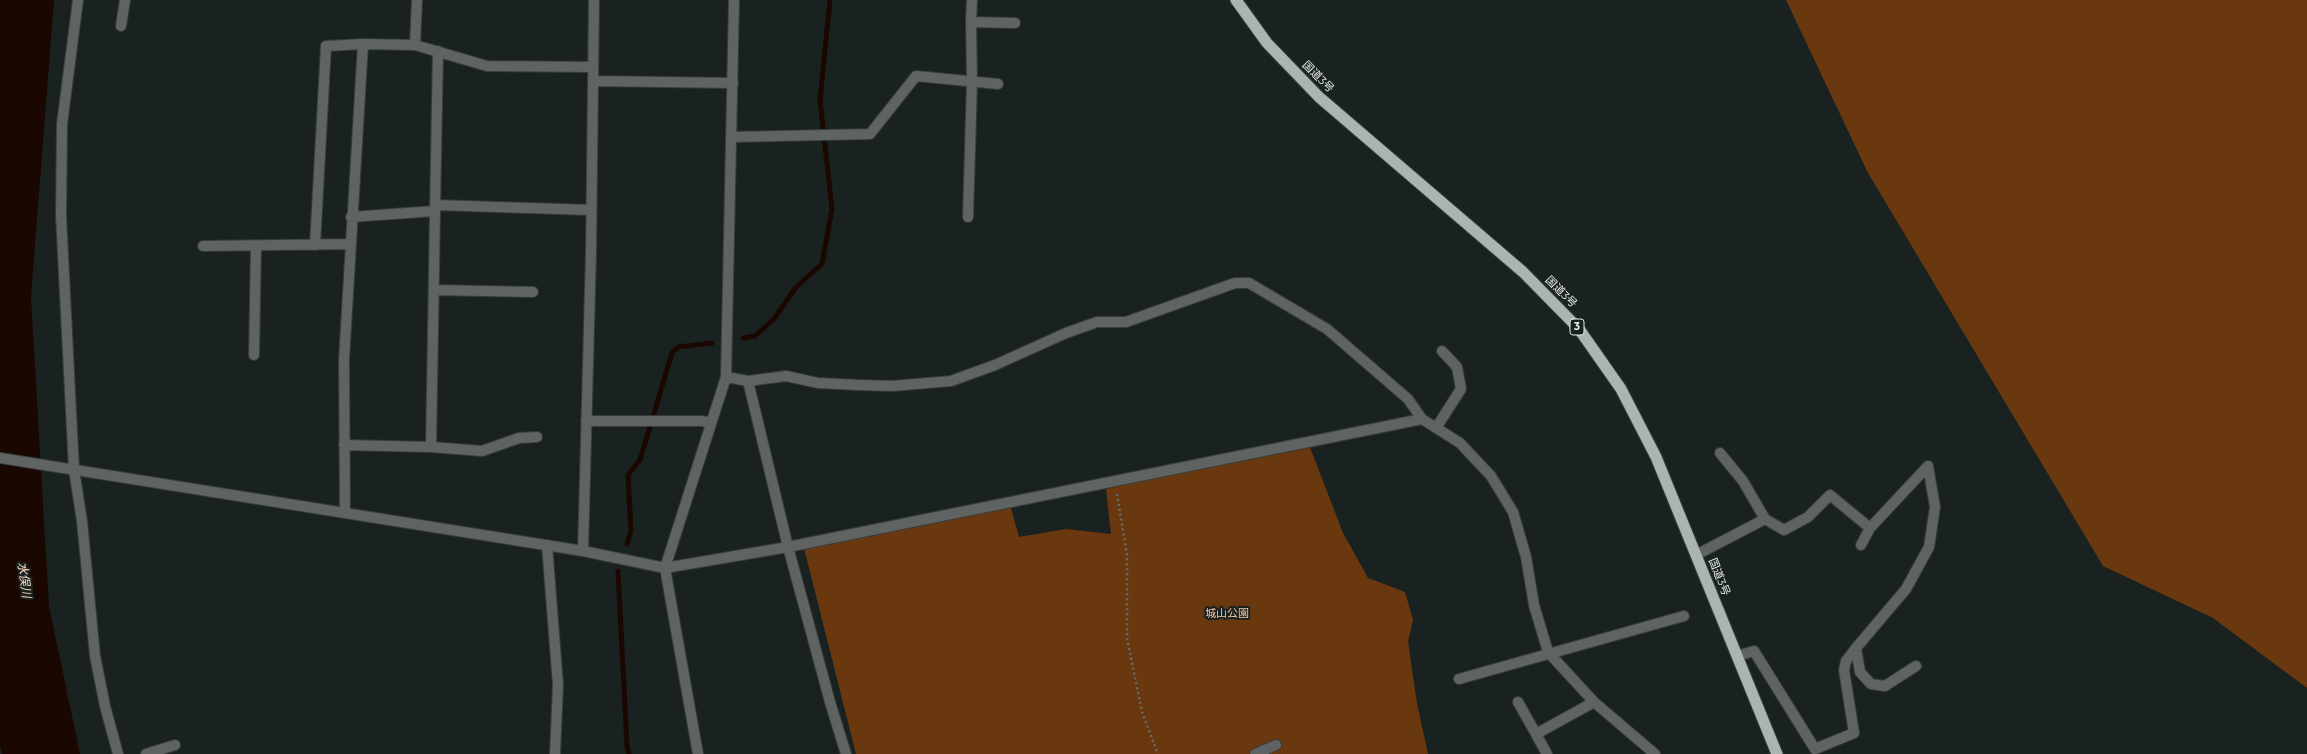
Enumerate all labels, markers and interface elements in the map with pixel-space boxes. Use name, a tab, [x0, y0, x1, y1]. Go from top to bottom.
street label: 国道3号	[1299, 58, 1337, 96]
street label: 国道3号	[1542, 273, 1580, 311]
road number: 3	[1570, 319, 1584, 335]
street label: 国道3号	[1706, 556, 1732, 598]
water label: 水俣川	[14, 561, 34, 599]
park label: 城山公園	[1205, 607, 1249, 621]

